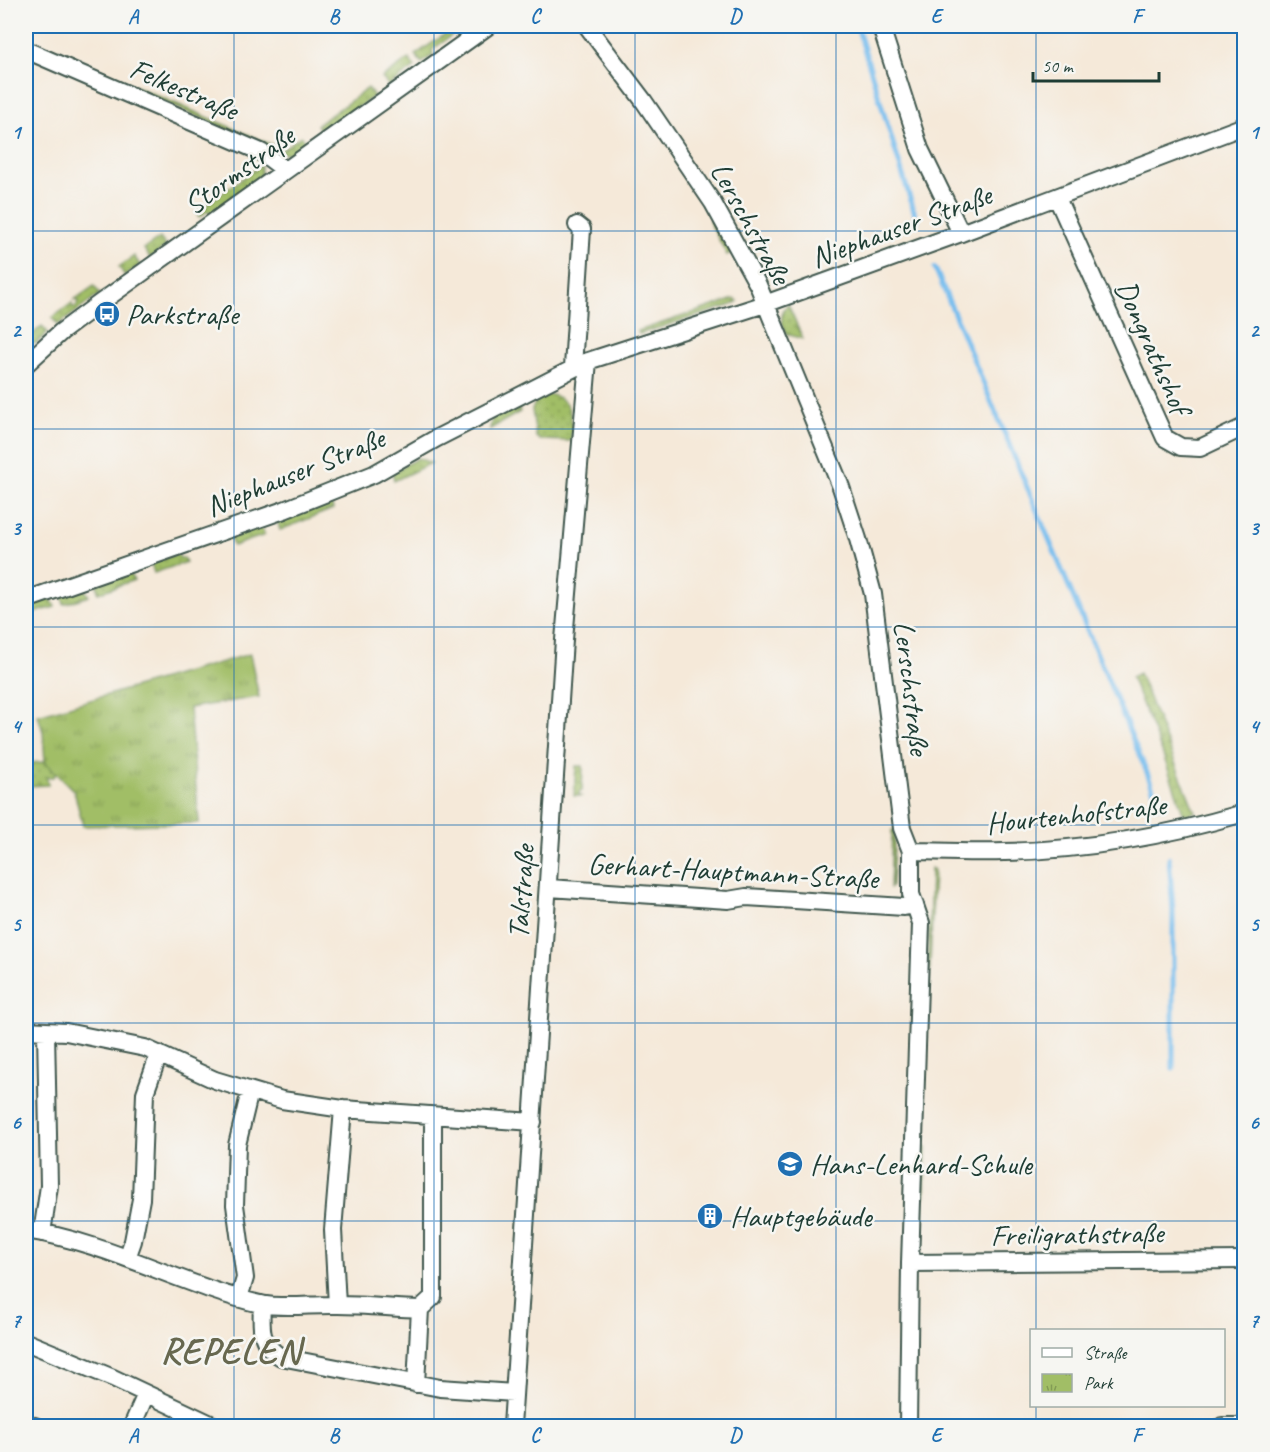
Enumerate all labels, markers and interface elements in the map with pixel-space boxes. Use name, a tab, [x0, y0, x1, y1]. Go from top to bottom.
text: A	[128, 4, 140, 29]
text: B	[329, 4, 341, 29]
text: C	[530, 4, 542, 29]
text: D	[729, 4, 743, 29]
text: E	[931, 4, 945, 29]
text: F	[1132, 4, 1146, 29]
scale bar	[1033, 45, 1159, 83]
street label: Felkestraße	[124, 49, 246, 130]
text: 50 m	[1042, 55, 1075, 77]
street label: Stormstraße	[176, 116, 304, 223]
text: 1	[12, 120, 23, 145]
text: 1	[1250, 120, 1261, 145]
street label: Lerschstraße	[702, 155, 801, 293]
street label: Niephauser Straße	[805, 175, 999, 276]
street label: Dongrathshof	[1107, 274, 1202, 425]
place label: Parkstraße	[126, 295, 241, 333]
bus stop icon: Parkstraße	[92, 299, 122, 329]
text: 2	[12, 318, 23, 343]
text: 2	[1250, 318, 1261, 343]
street label: Niephauser Straße	[200, 418, 392, 525]
text: 3	[12, 516, 23, 541]
text: 3	[1250, 516, 1261, 541]
street label: Lerschstraße	[885, 619, 939, 759]
text: 4	[12, 714, 24, 739]
text: 4	[1250, 714, 1262, 739]
street label: Hourtenhofstraße	[984, 785, 1170, 842]
street label: Talstraße	[499, 842, 543, 940]
street label: Gerhart-Hauptmann-Straße	[587, 844, 881, 898]
text: 5	[12, 912, 23, 937]
text: 5	[1250, 912, 1261, 937]
text: 6	[11, 1110, 22, 1135]
text: 6	[1249, 1110, 1260, 1135]
place label: Hans-Lenhard-Schule	[810, 1145, 1034, 1183]
school or university icon: Hans-Lenhard-Schule	[775, 1149, 805, 1179]
place label: Hauptgebäude	[730, 1197, 874, 1235]
building icon: Hauptgebäude	[695, 1201, 725, 1231]
street label: Freiligrathstraße	[990, 1213, 1166, 1255]
text: 7	[12, 1308, 23, 1333]
text: 7	[1250, 1308, 1261, 1333]
district label: REPELEN	[161, 1328, 306, 1374]
legend	[1030, 1329, 1225, 1407]
text: Straße	[1084, 1342, 1128, 1364]
text: Park	[1084, 1372, 1114, 1394]
text: A	[128, 1423, 140, 1448]
text: B	[329, 1423, 341, 1448]
text: C	[530, 1423, 542, 1448]
text: D	[729, 1423, 743, 1448]
text: E	[931, 1423, 945, 1448]
text: F	[1132, 1423, 1146, 1448]

